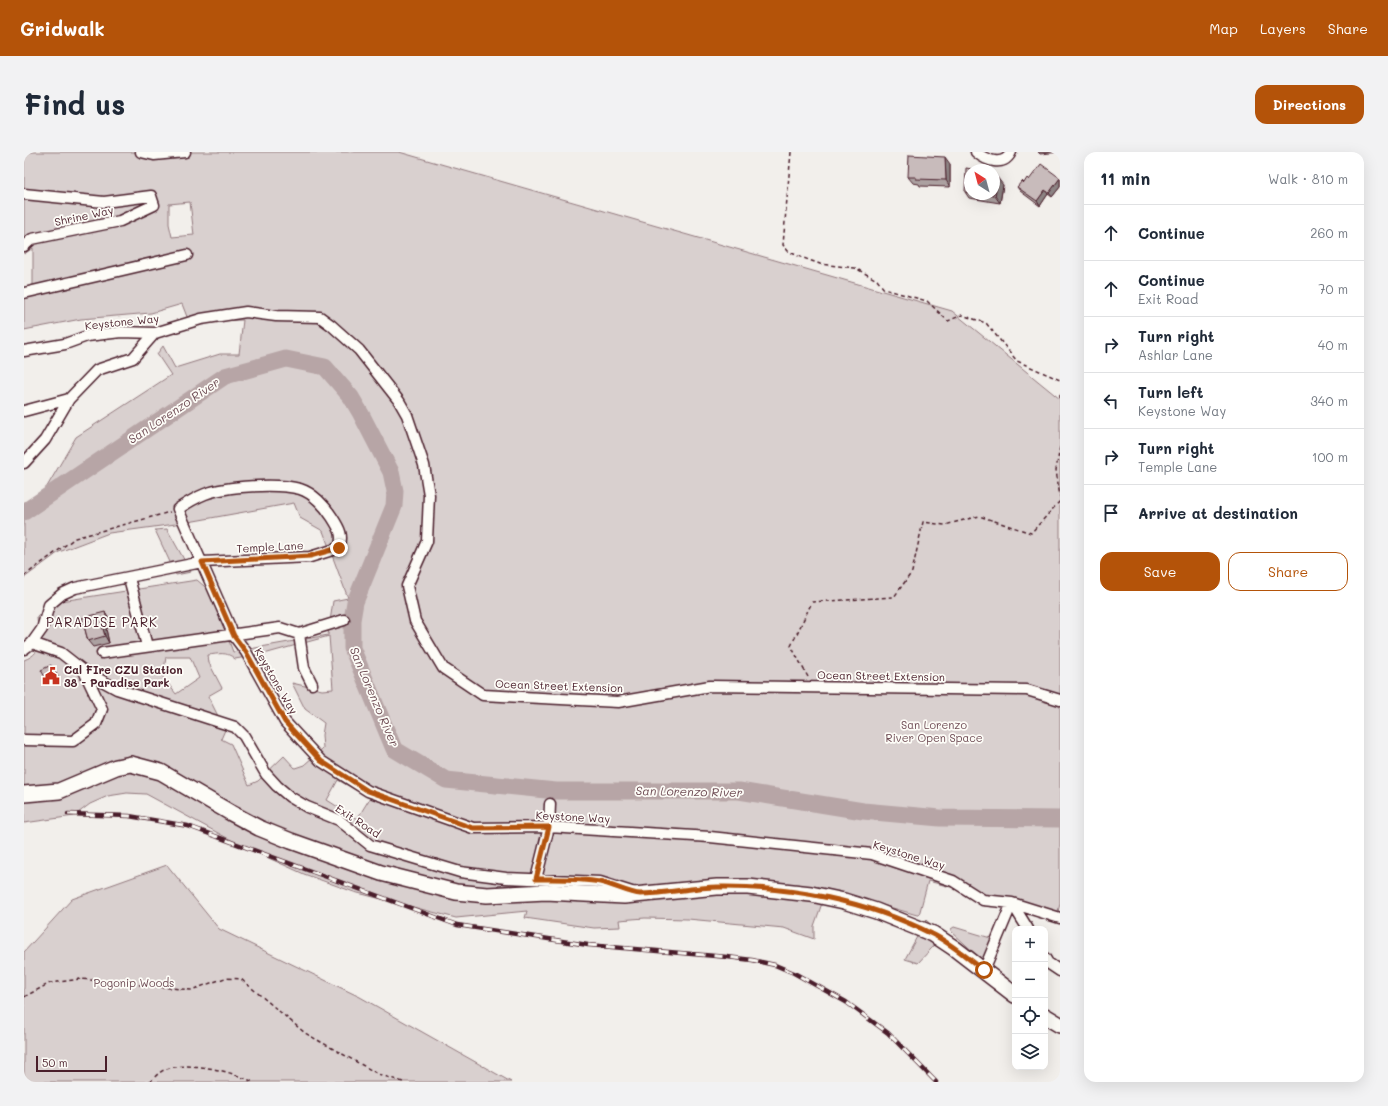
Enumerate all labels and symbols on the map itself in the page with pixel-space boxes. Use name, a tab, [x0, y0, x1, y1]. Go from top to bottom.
north arrow	[964, 164, 1000, 200]
street label: Shrine Way	[53, 202, 115, 229]
street label: Keystone Way	[84, 310, 160, 333]
water label: San Lorenzo River	[125, 374, 222, 447]
street label: Temple Lane	[236, 537, 304, 556]
route end	[330, 539, 348, 557]
district label: PARADISE PARK	[46, 613, 158, 630]
water label: San Lorenzo River	[347, 644, 403, 749]
street label: Keystone Way	[251, 645, 302, 717]
place label: Cal FIre CZU Station 38 - Paradise Park	[64, 662, 183, 690]
public building icon: Cal FIre CZU Station 38 - Paradise Park	[41, 666, 61, 686]
street label: Ocean Street Extension	[817, 667, 945, 684]
street label: Ocean Street Extension	[495, 676, 623, 695]
park label: San Lorenzo River Open Space	[885, 717, 983, 745]
water label: San Lorenzo River	[635, 782, 743, 800]
street label: Exit Road	[333, 800, 384, 841]
street label: Keystone Way	[535, 807, 611, 826]
street label: Keystone Way	[871, 836, 947, 873]
route start	[975, 961, 993, 979]
park label: Pogonip Woods	[94, 975, 174, 990]
scale bar	[36, 1054, 107, 1073]

